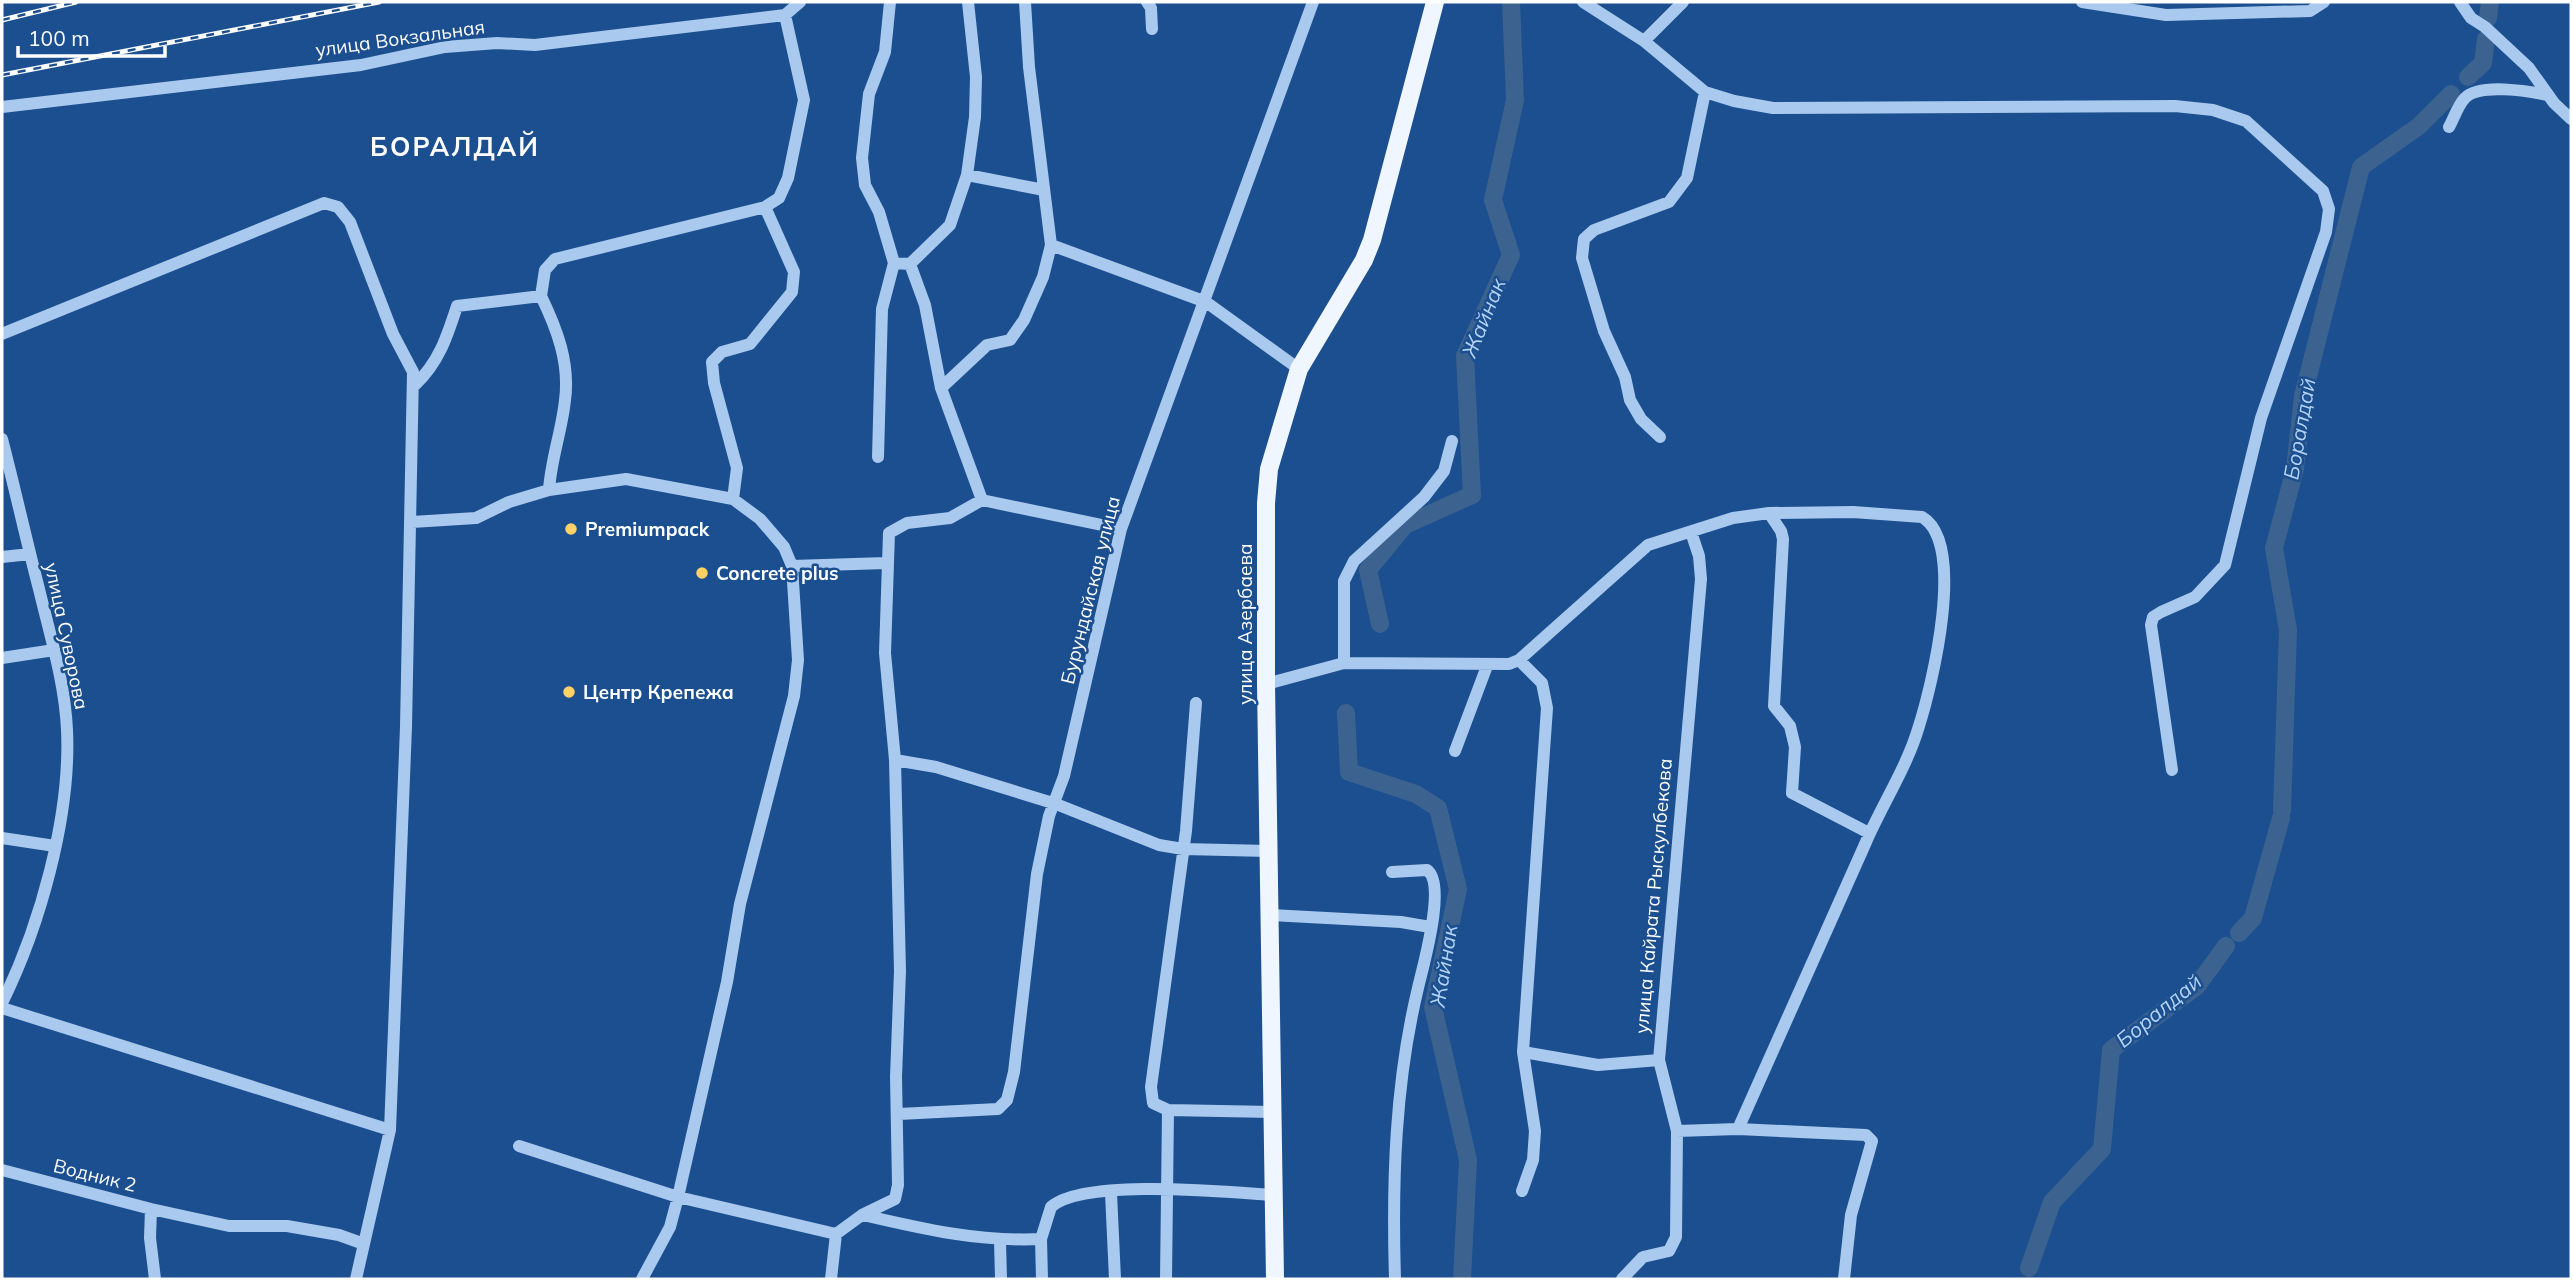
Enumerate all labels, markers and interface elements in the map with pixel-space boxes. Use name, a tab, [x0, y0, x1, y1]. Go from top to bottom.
scale bar	[18, 14, 164, 58]
street label: улица Вокзальная	[314, 14, 486, 62]
text: 100 m	[28, 25, 90, 51]
district label: БОРАЛДАЙ	[370, 130, 540, 163]
water label: Жайнак	[1455, 274, 1511, 362]
water label: Боралдай	[2277, 376, 2321, 482]
street label: Бурундайская улица	[1055, 494, 1125, 686]
place label: Premiumpack	[585, 517, 710, 541]
marker: Premiumpack	[563, 521, 579, 537]
street label: улица Азербаева	[1233, 543, 1257, 705]
street label: улица Суворова	[40, 560, 94, 712]
place label: Concrete plus	[716, 561, 839, 585]
marker: Concrete plus	[694, 565, 710, 581]
place label: Центр Крепежа	[583, 680, 734, 704]
marker: Центр Крепежа	[561, 684, 577, 700]
street label: улица Кайрата Рыскулбекова	[1629, 757, 1677, 1035]
water label: Жайнак	[1424, 922, 1462, 1010]
water label: Боралдай	[2110, 968, 2206, 1053]
street label: Водник 2	[51, 1153, 139, 1197]

